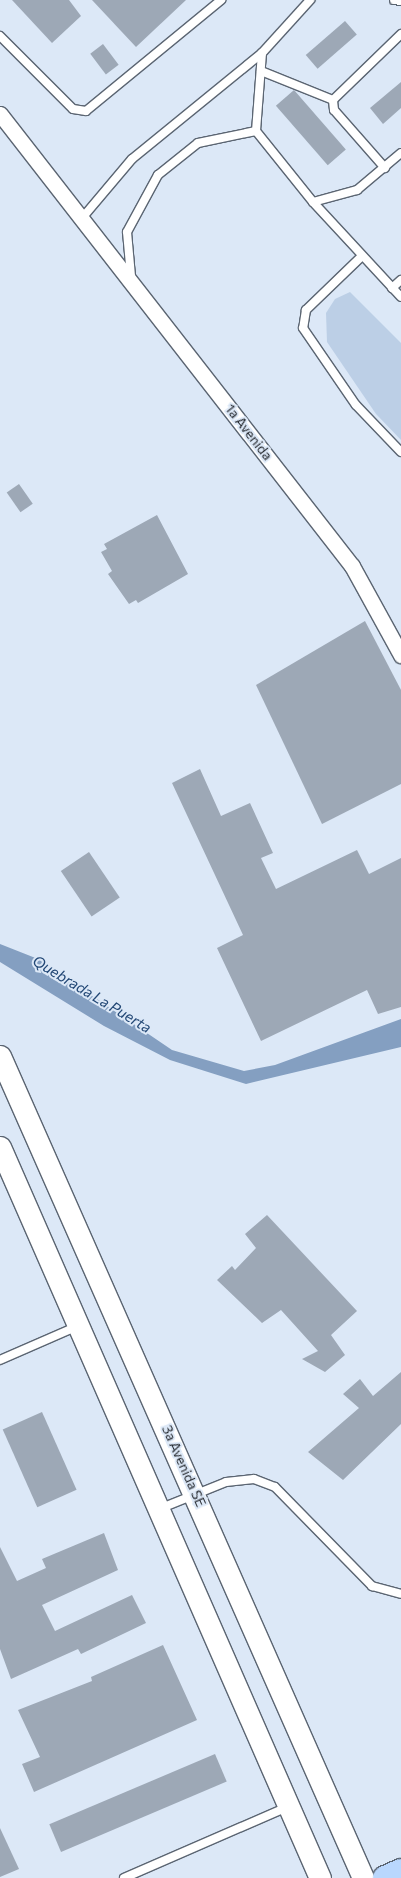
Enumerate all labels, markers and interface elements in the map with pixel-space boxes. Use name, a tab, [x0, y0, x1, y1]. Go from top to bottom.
street label: 1a Avenida	[222, 401, 276, 463]
water label: Quebrada La Puerta	[29, 951, 155, 1037]
street label: 3a Avenida SE	[158, 1423, 210, 1509]

